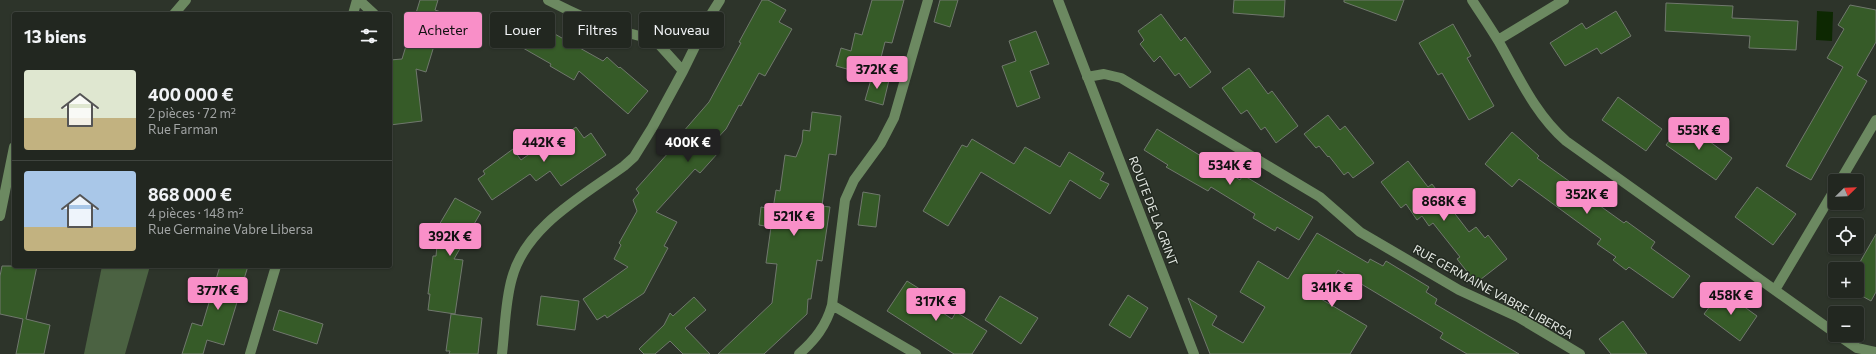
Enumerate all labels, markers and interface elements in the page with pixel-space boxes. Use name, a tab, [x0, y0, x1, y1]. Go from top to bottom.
chip: Acheter	[404, 12, 482, 48]
chip: Louer	[490, 12, 555, 48]
chip: Filtres	[563, 12, 631, 48]
chip: Nouveau	[639, 12, 724, 48]
icon: filters	[358, 25, 380, 47]
text: 13 biens	[24, 26, 86, 47]
pin: 372K €	[844, 56, 910, 90]
text: 372K €	[856, 61, 898, 77]
text: 400 000 €	[148, 84, 233, 105]
icon: home	[56, 86, 104, 134]
text: 2 pièces · 72 m²	[148, 105, 236, 121]
pin: 553K €	[1666, 117, 1732, 151]
text: Rue Farman	[148, 121, 218, 137]
text: 553K €	[1677, 122, 1721, 138]
pin: 442K €	[511, 129, 577, 163]
pin: 400K €	[655, 129, 721, 163]
text: 442K €	[522, 134, 566, 150]
text: 400K €	[665, 134, 711, 150]
pin: 534K €	[1197, 152, 1263, 186]
street label: ROUTE DE LA GRINT	[1127, 154, 1181, 268]
text: 534K €	[1208, 157, 1252, 173]
north arrow	[1828, 174, 1864, 210]
map controls	[1828, 174, 1864, 342]
pin: 352K €	[1554, 181, 1620, 215]
text: 868 000 €	[148, 184, 232, 205]
text: 352K €	[1565, 186, 1609, 202]
icon: home	[56, 187, 104, 235]
pin: 868K €	[1411, 188, 1477, 222]
text: 868K €	[1422, 193, 1466, 209]
pin: 521K €	[761, 203, 827, 237]
text: 4 pièces · 148 m²	[148, 205, 244, 221]
text: 521K €	[773, 208, 815, 224]
button: locate	[1828, 218, 1864, 254]
text: Rue Germaine Vabre Libersa	[148, 221, 313, 237]
pin: 392K €	[417, 223, 483, 257]
text: 392K €	[428, 228, 472, 244]
street label: RUE GERMAINE VABRE LIBERSA	[1411, 241, 1576, 341]
button: +	[1828, 262, 1864, 298]
pin: 341K €	[1299, 274, 1365, 308]
pin: 377K €	[185, 277, 251, 311]
text: 341K €	[1311, 279, 1353, 295]
text: 377K €	[197, 282, 239, 298]
pin: 458K €	[1698, 282, 1764, 316]
text: 458K €	[1709, 287, 1753, 303]
pin: 317K €	[903, 288, 969, 322]
text: 317K €	[915, 293, 957, 309]
button: −	[1828, 306, 1864, 342]

